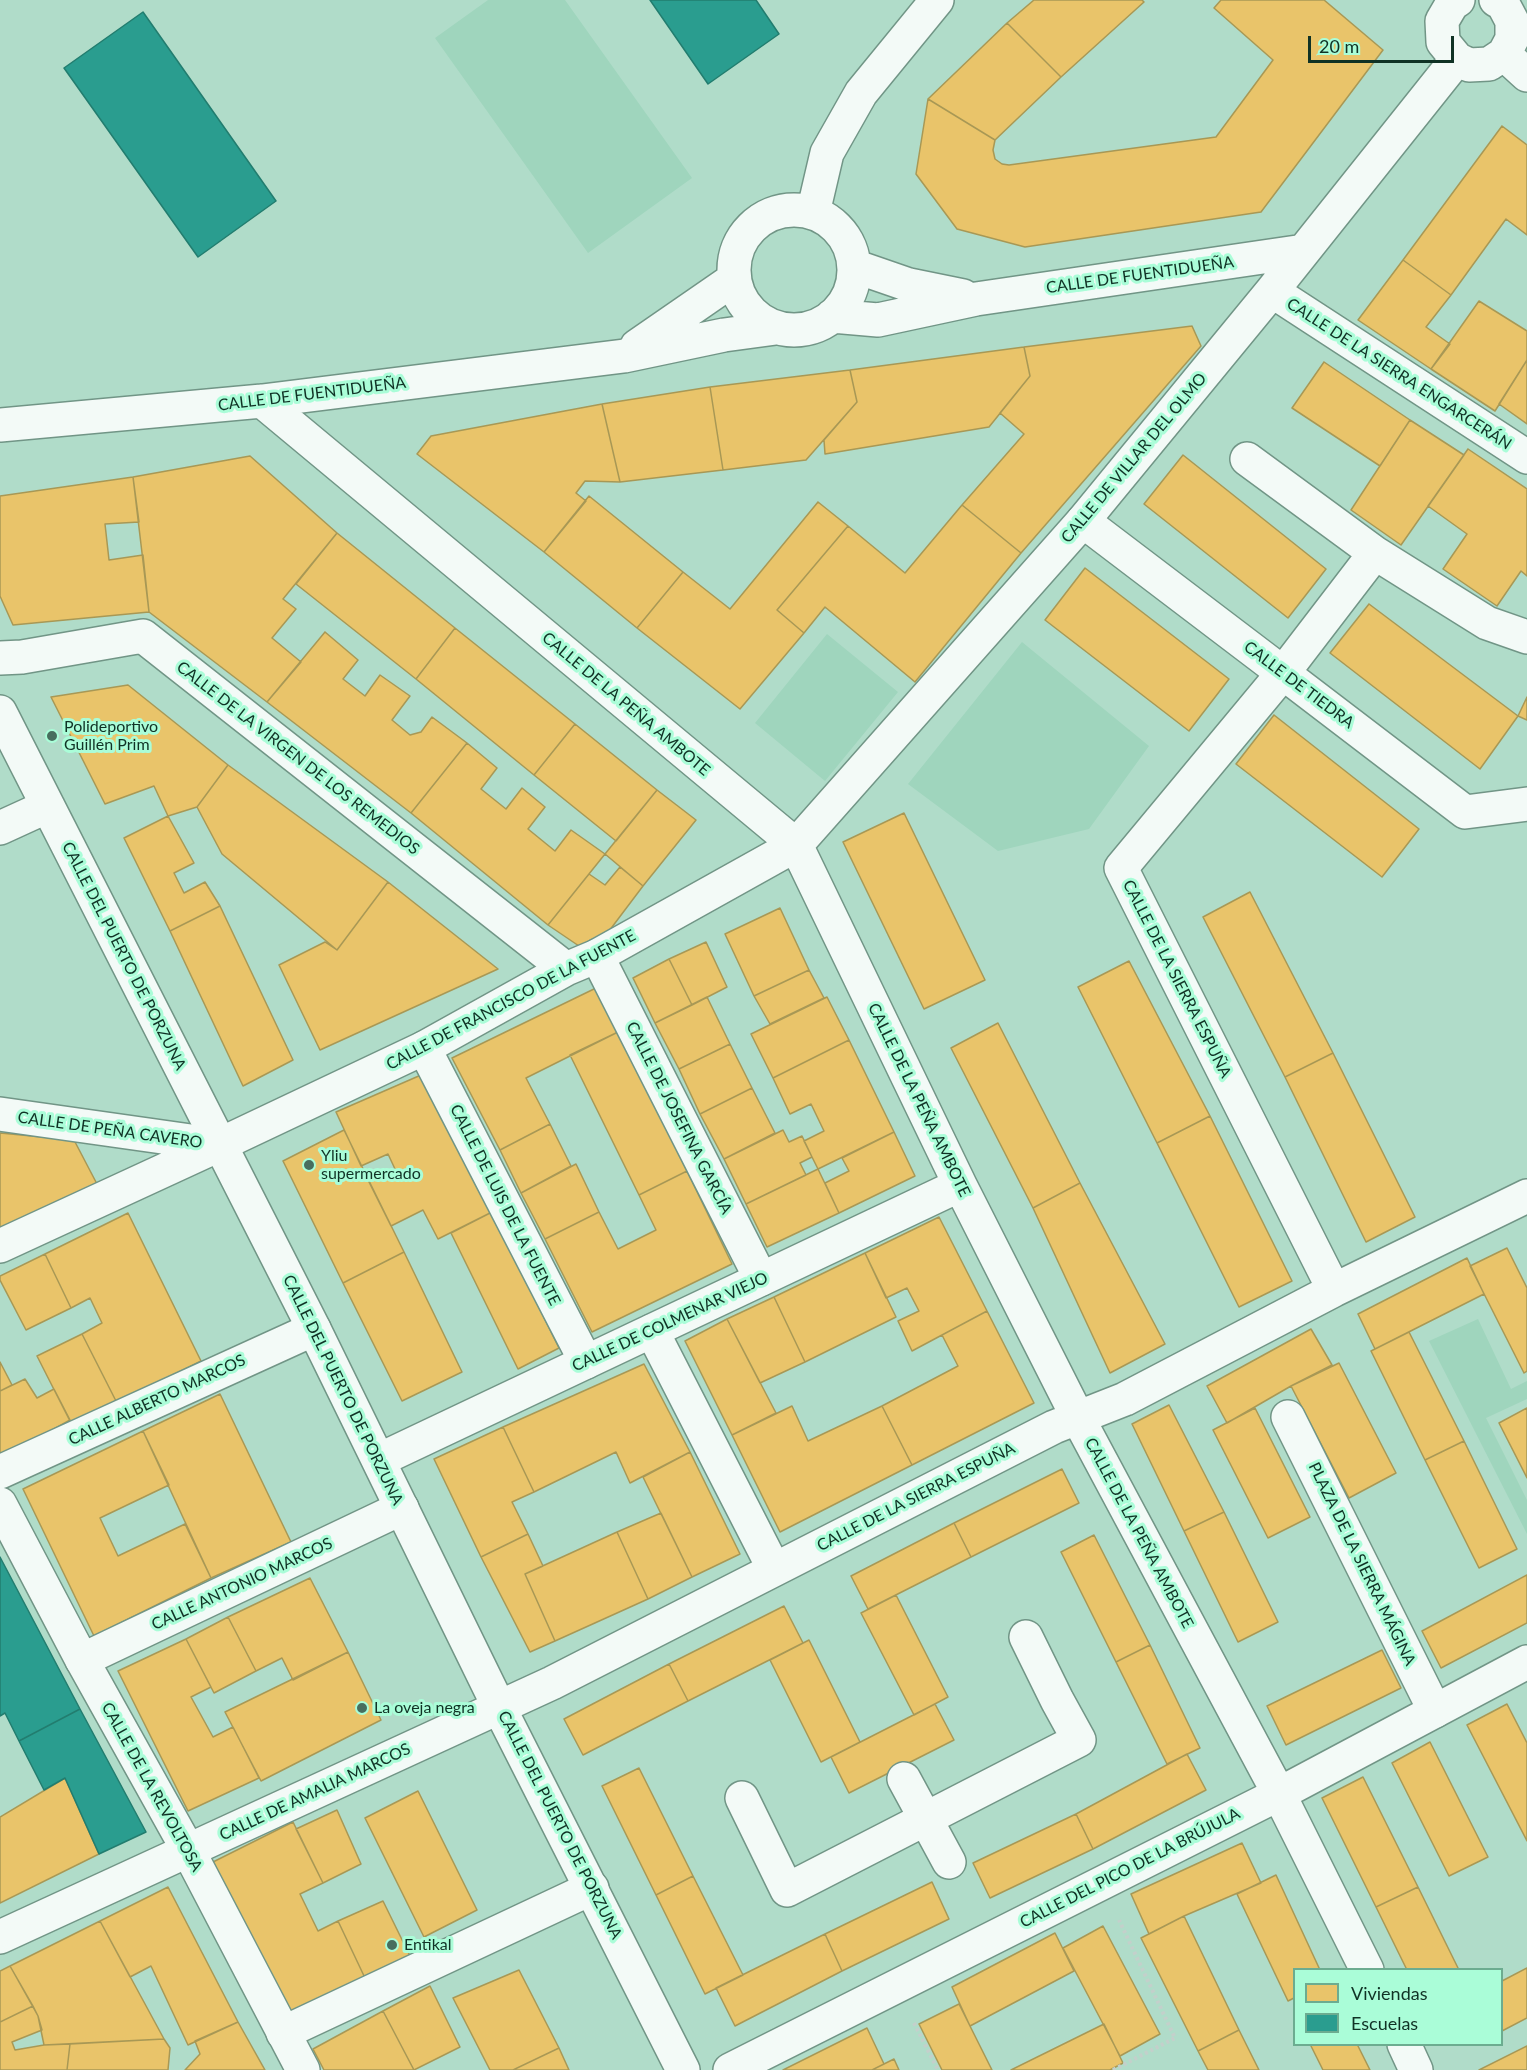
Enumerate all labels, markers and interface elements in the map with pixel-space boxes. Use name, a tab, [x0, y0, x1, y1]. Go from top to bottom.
scale bar	[1311, 24, 1456, 62]
text: 20 m	[1319, 35, 1359, 57]
street label: CALLE DE FUENTIDUEÑA	[1045, 252, 1235, 298]
street label: CALLE DE LA SIERRA ENGARCERÁN	[1283, 294, 1515, 454]
street label: CALLE DE VILLAR DEL OLMO	[1057, 369, 1211, 547]
street label: CALLE DE FUENTIDUEÑA	[217, 373, 407, 415]
street label: CALLE DE LA PEÑA AMBOTE	[538, 628, 714, 780]
street label: CALLE DE TIEDRA	[1240, 637, 1358, 733]
street label: CALLE DE LA VIRGEN DE LOS REMEDIOS	[173, 657, 423, 859]
place label: Polideportivo Guillén Prim	[64, 717, 158, 755]
marker: Polideportivo Guillén Prim	[45, 729, 59, 743]
street label: CALLE DEL PUERTO DE PORZUNA	[58, 839, 190, 1073]
street label: CALLE DE LA SIERRA ESPUÑA	[1119, 877, 1235, 1081]
street label: CALLE DE FRANCISCO DE LA FUENTE	[383, 926, 639, 1074]
street label: CALLE DE LA PEÑA AMBOTE	[864, 1000, 974, 1200]
street label: CALLE DE JOSEFINA GARCÍA	[622, 1019, 736, 1217]
street label: CALLE DE LUIS DE LA FUENTE	[446, 1101, 564, 1309]
street label: CALLE DE PEÑA CAVERO	[16, 1108, 204, 1152]
place label: Yliu supermercado	[321, 1146, 421, 1184]
marker: Yliu supermercado	[302, 1158, 316, 1172]
street label: CALLE DE COLMENAR VIEJO	[569, 1268, 771, 1376]
street label: CALLE DEL PUERTO DE PORZUNA	[279, 1272, 407, 1508]
street label: CALLE ALBERTO MARCOS	[66, 1351, 248, 1449]
street label: CALLE DE LA PEÑA AMBOTE	[1081, 1434, 1197, 1632]
street label: CALLE DE LA SIERRA ESPUÑA	[814, 1439, 1018, 1555]
street label: PLAZA DE LA SIERRA MÁGINA	[1304, 1459, 1420, 1669]
street label: CALLE ANTONIO MARCOS	[149, 1534, 335, 1634]
place label: La oveja negra	[374, 1698, 475, 1718]
street label: CALLE DE LA REVOLTOSA	[97, 1699, 207, 1875]
marker: La oveja negra	[355, 1701, 369, 1715]
street label: CALLE DEL PUERTO DE PORZUNA	[494, 1708, 626, 1942]
street label: CALLE DE AMALIA MARCOS	[216, 1739, 414, 1845]
street label: CALLE DEL PICO DE LA BRÚJULA	[1017, 1804, 1243, 1932]
place label: Entikal	[404, 1935, 452, 1955]
marker: Entikal	[385, 1938, 399, 1952]
legend	[1293, 1968, 1503, 2046]
text: Viviendas	[1351, 1982, 1427, 2004]
text: Escuelas	[1351, 2012, 1418, 2034]

